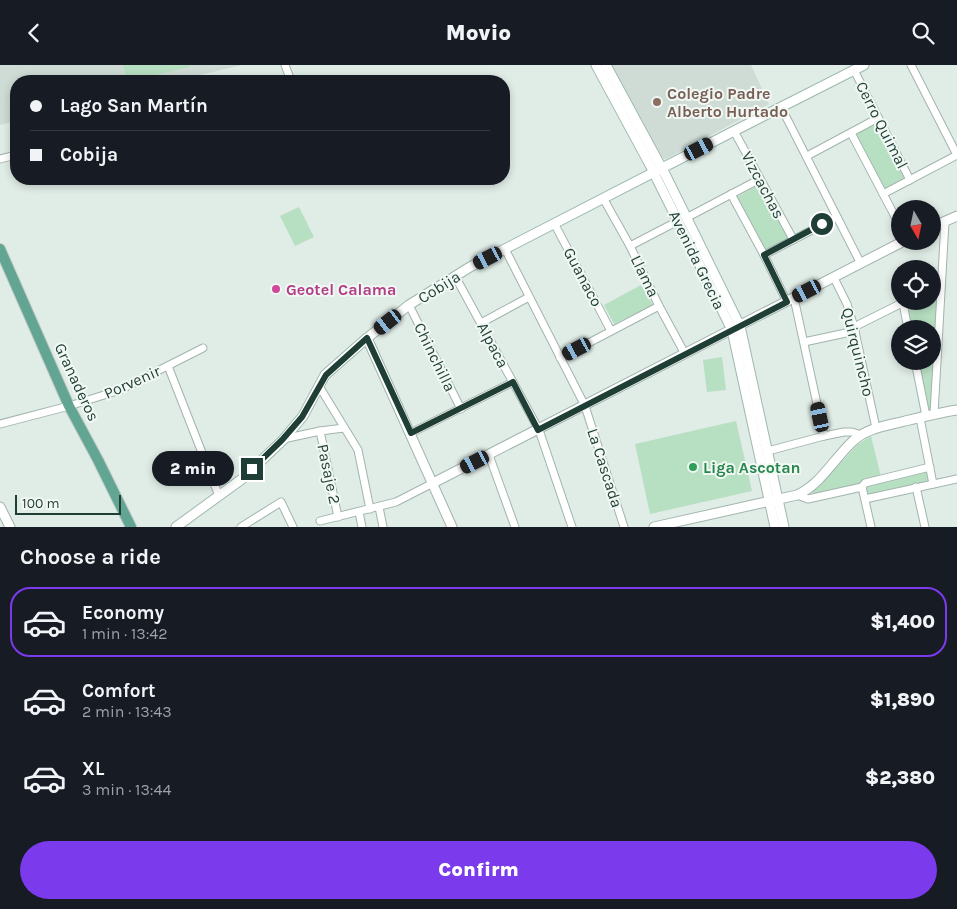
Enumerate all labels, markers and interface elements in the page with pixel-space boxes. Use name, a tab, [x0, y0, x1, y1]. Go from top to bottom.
icon: back	[20, 19, 48, 47]
icon: search	[909, 19, 937, 47]
text: Movio	[446, 20, 511, 46]
street label: Cerro Quimal	[852, 78, 912, 172]
place label: Colegio Padre Alberto Hurtado	[667, 84, 788, 121]
text: Lago San Martín	[60, 95, 208, 117]
marker: Colegio Padre Alberto Hurtado	[651, 96, 663, 108]
car	[682, 136, 715, 162]
text: Cobija	[60, 144, 118, 166]
street label: Vizcachas	[737, 148, 789, 222]
north arrow	[891, 200, 941, 250]
map controls	[891, 200, 941, 370]
street label: Avenida Grecia	[665, 207, 729, 313]
route start	[811, 213, 833, 235]
street label: Guanaco	[560, 244, 606, 310]
car	[471, 245, 504, 271]
street label: Llama	[627, 252, 663, 300]
button: locate	[891, 260, 941, 310]
street label: Cobija	[414, 267, 464, 307]
car	[790, 278, 823, 304]
place label: Geotel Calama	[286, 280, 396, 299]
marker: Geotel Calama	[270, 283, 282, 295]
street label: Quirquincho	[838, 306, 878, 398]
car	[371, 307, 404, 337]
street label: Chinchilla	[410, 319, 460, 395]
street label: Alpaca	[473, 319, 513, 371]
button: layers	[891, 320, 941, 370]
car	[560, 335, 593, 363]
street label: Granaderos	[51, 340, 103, 424]
street label: Porvenir	[101, 361, 163, 403]
car	[809, 401, 830, 433]
street label: La Cascada	[583, 426, 627, 510]
street label: Pasaje 2	[313, 442, 345, 506]
car	[458, 449, 491, 475]
callout: 2 min	[152, 451, 234, 487]
route end	[241, 458, 263, 480]
place label: Liga Ascotan	[703, 458, 801, 477]
text: 2 min	[170, 459, 216, 478]
marker: Liga Ascotan	[687, 461, 699, 473]
scale bar	[15, 492, 121, 515]
text: 100 m	[22, 495, 60, 512]
text: Choose a ride	[20, 544, 161, 570]
icon: car	[22, 600, 67, 645]
text: Economy	[82, 602, 164, 624]
text: $1,400	[870, 611, 935, 633]
text: 1 min · 13:42	[82, 624, 168, 643]
icon: car	[22, 678, 67, 723]
text: Comfort	[82, 680, 156, 702]
text: $1,890	[870, 689, 935, 711]
text: 2 min · 13:43	[82, 702, 172, 721]
icon: car	[22, 756, 67, 801]
text: XL	[82, 758, 104, 780]
text: $2,380	[865, 767, 935, 789]
text: 3 min · 13:44	[82, 780, 171, 799]
button: Confirm	[20, 841, 937, 899]

